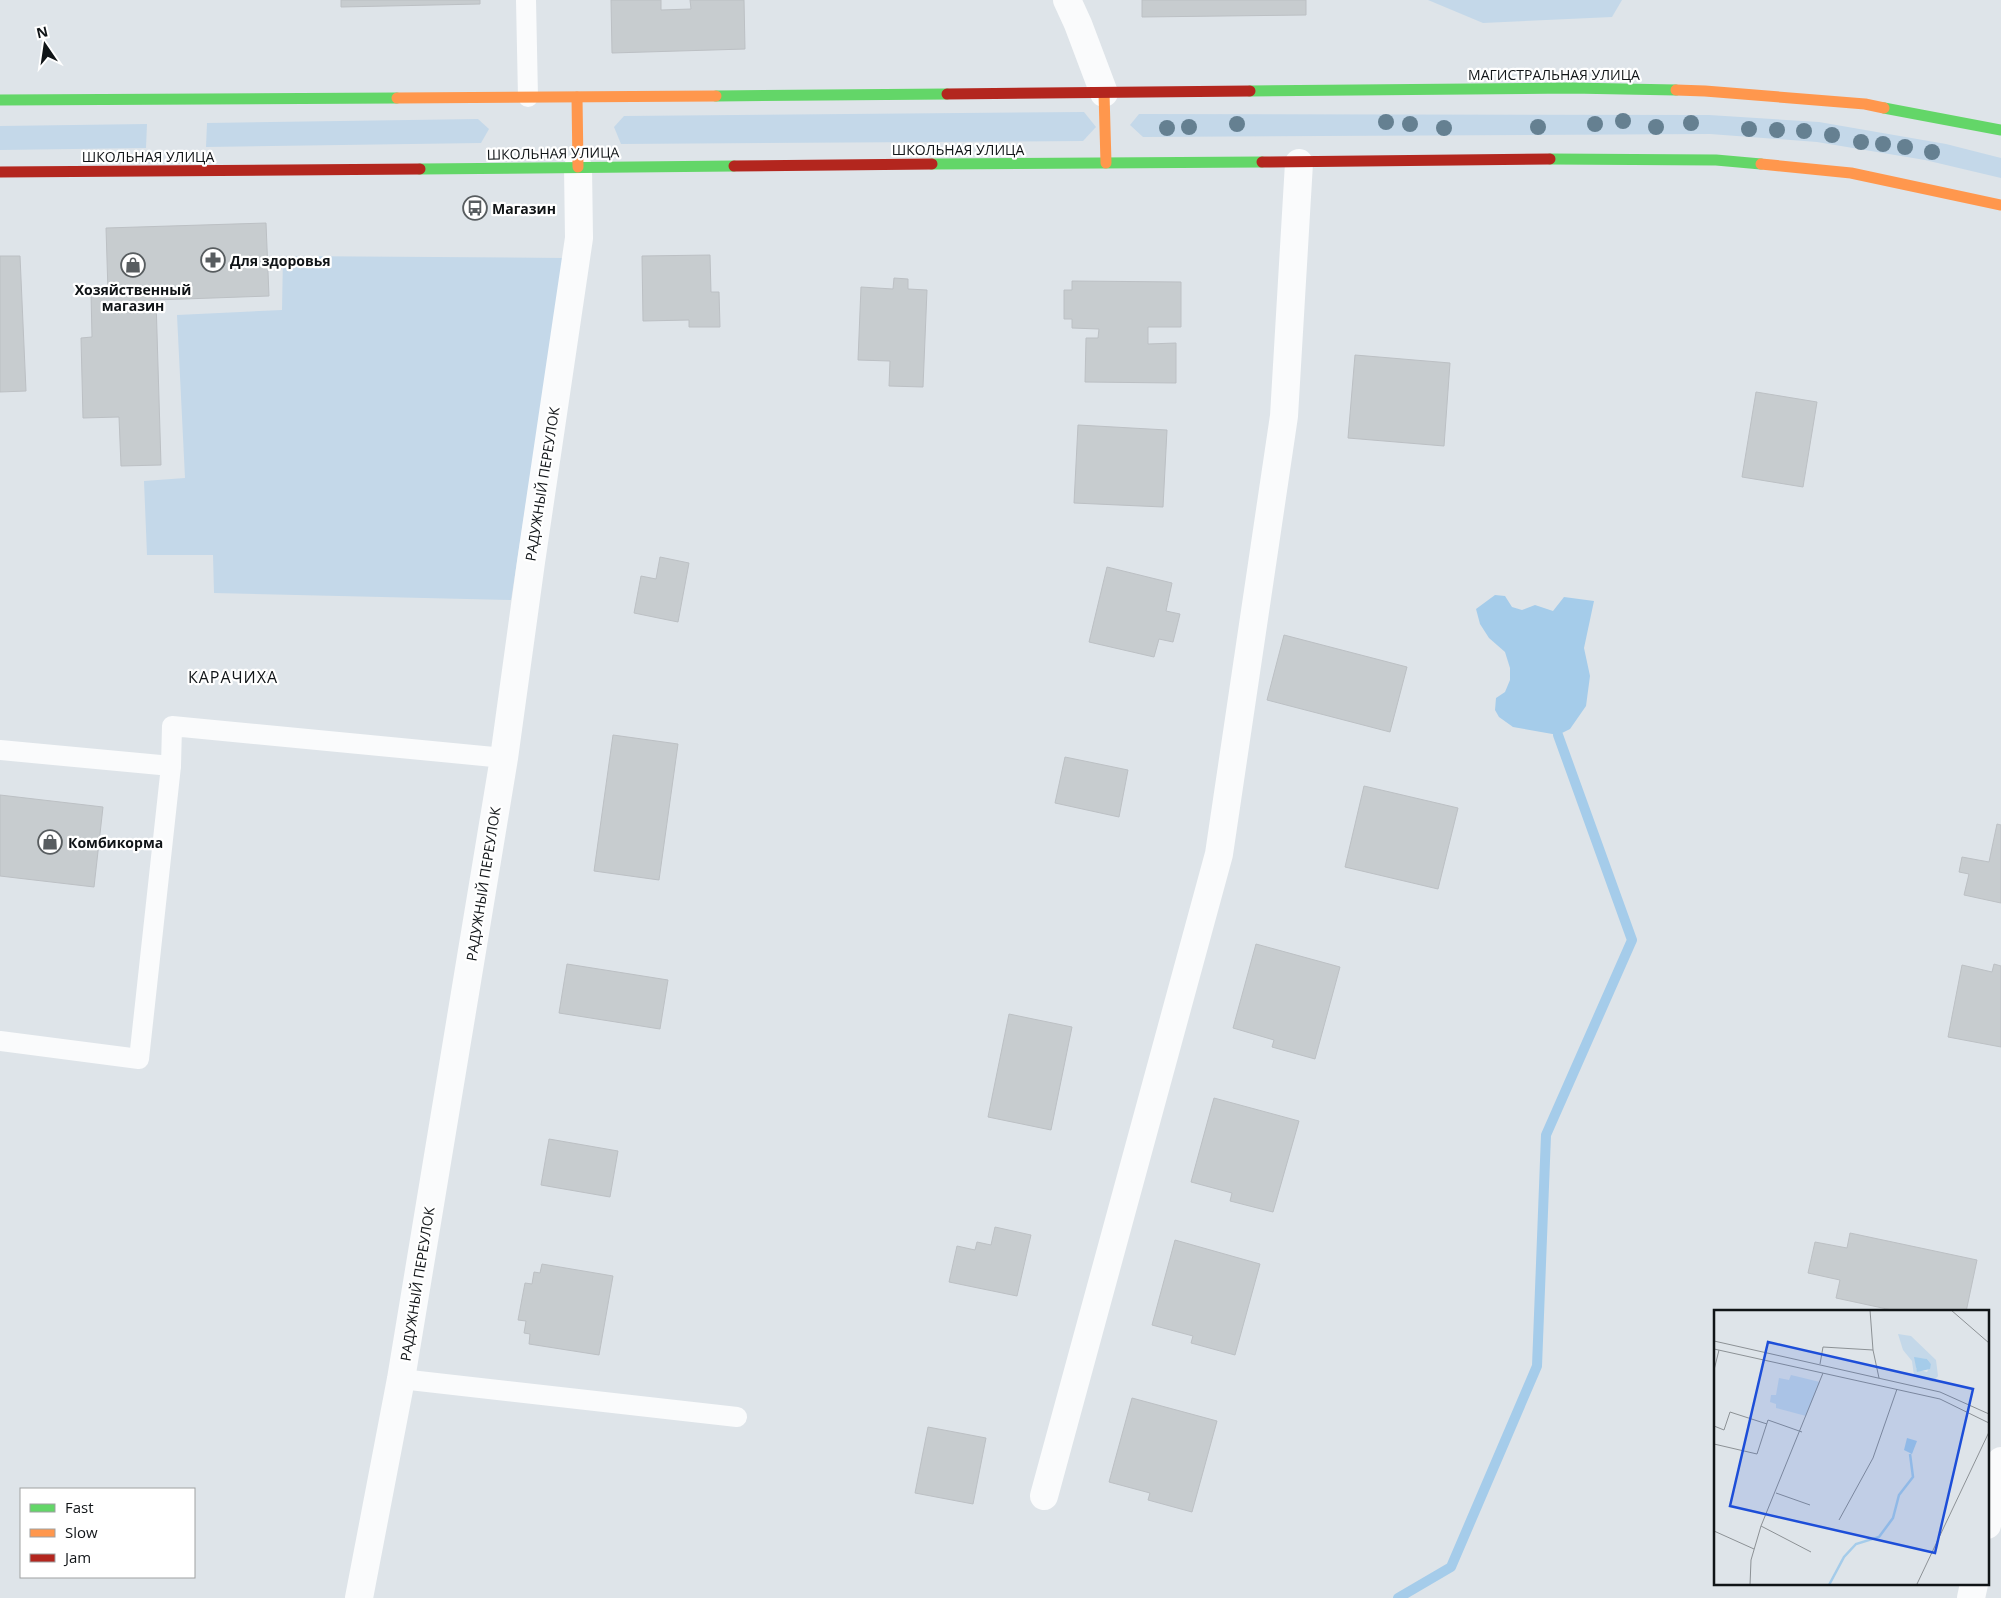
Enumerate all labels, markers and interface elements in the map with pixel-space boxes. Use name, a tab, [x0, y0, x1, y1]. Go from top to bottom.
north arrow	[20, 20, 70, 70]
text: N	[34, 21, 50, 42]
street label: МАГИСТРАЛЬНАЯ УЛИЦА	[1468, 65, 1640, 84]
street label: ШКОЛЬНАЯ УЛИЦА	[892, 140, 1024, 159]
street label: ШКОЛЬНАЯ УЛИЦА	[487, 142, 620, 164]
street label: ШКОЛЬНАЯ УЛИЦА	[82, 147, 214, 166]
bus stop icon: Магазин	[462, 195, 488, 221]
place label: Магазин	[492, 199, 556, 218]
pharmacy icon: Для здоровья	[200, 247, 226, 273]
place label: Для здоровья	[230, 251, 331, 270]
shop icon: Хозяйственный магазин	[120, 252, 146, 278]
place label: Хозяйственный магазин	[75, 280, 191, 315]
street label: РАДУЖНЫЙ ПЕРЕУЛОК	[520, 405, 564, 562]
district label: КАРАЧИХА	[188, 666, 278, 688]
street label: РАДУЖНЫЙ ПЕРЕУЛОК	[461, 805, 505, 962]
shop icon: Комбикорма	[37, 829, 63, 855]
place label: Комбикорма	[68, 833, 163, 852]
street label: РАДУЖНЫЙ ПЕРЕУЛОК	[395, 1205, 439, 1362]
inset map	[1714, 1310, 1988, 1586]
legend	[20, 1488, 195, 1578]
text: Fast	[65, 1497, 94, 1517]
text: Slow	[65, 1522, 98, 1542]
text: Jam	[63, 1547, 91, 1567]

